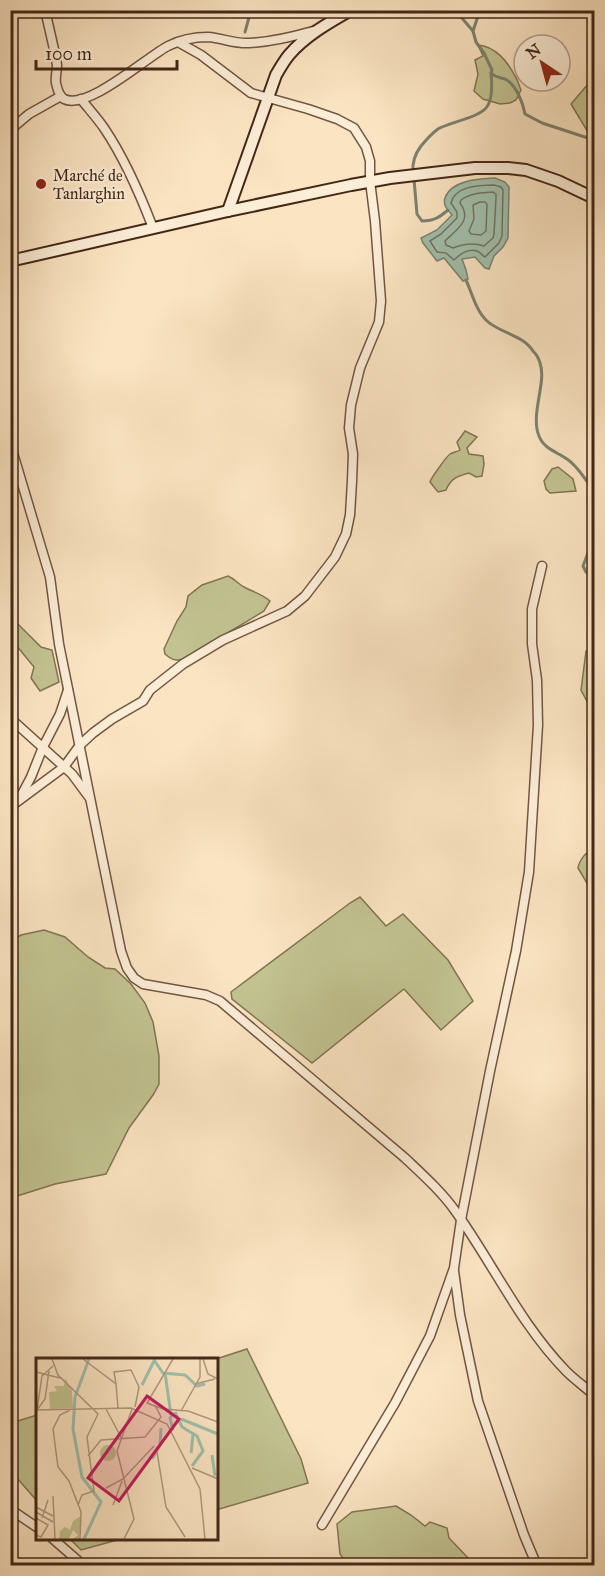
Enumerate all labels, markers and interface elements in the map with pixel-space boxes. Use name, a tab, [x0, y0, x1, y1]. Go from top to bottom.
scale bar	[36, 33, 177, 71]
north arrow	[512, 33, 572, 93]
text: N	[522, 39, 545, 63]
text: 100 m	[45, 43, 92, 65]
place label: Marché de Tanlarghin	[53, 166, 125, 204]
marker: Marché de Tanlarghin	[34, 177, 48, 191]
inset map	[36, 1358, 218, 1540]

